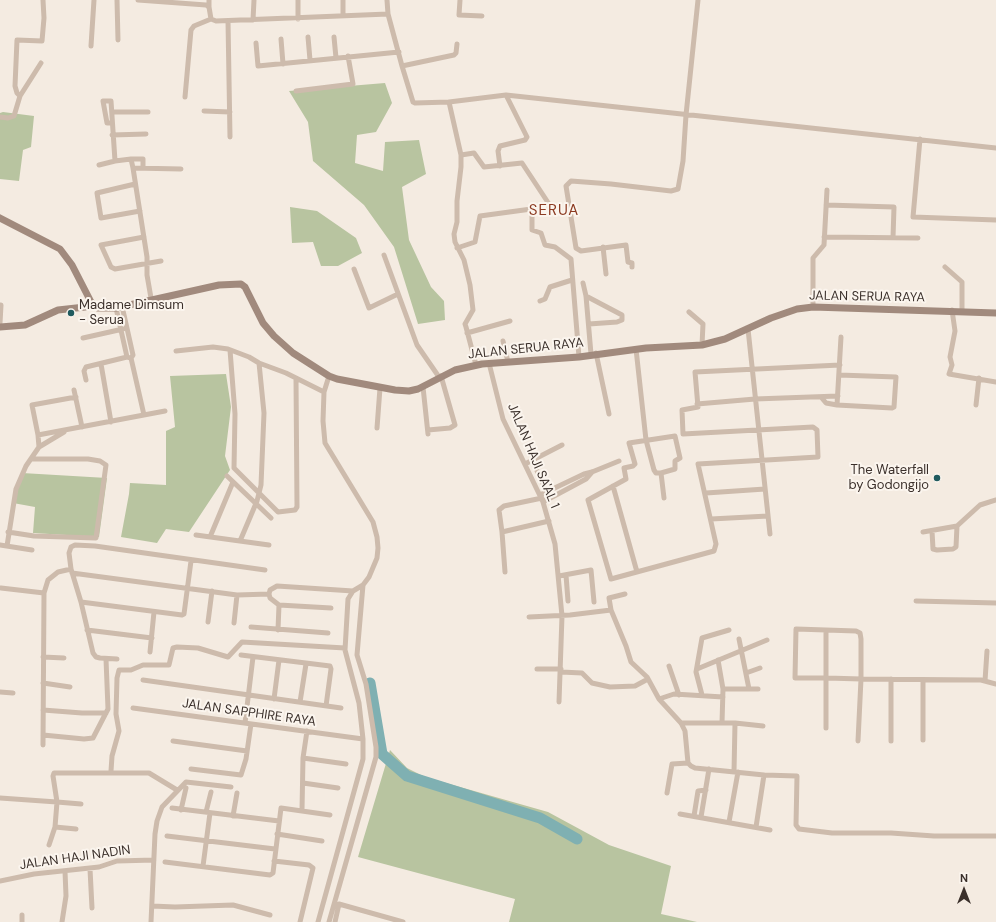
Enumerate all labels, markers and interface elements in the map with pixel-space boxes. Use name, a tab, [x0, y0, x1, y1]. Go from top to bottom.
district label: SERUA	[529, 202, 579, 220]
street label: JALAN SERUA RAYA	[809, 288, 925, 306]
place label: Madame Dimsum - Serua	[79, 298, 184, 329]
marker: Madame Dimsum - Serua	[66, 308, 76, 318]
street label: JALAN SERUA RAYA	[467, 335, 585, 363]
street label: JALAN HAJI SA'AL 1	[504, 401, 562, 511]
place label: The Waterfall by Godongijo	[849, 463, 929, 494]
marker: The Waterfall by Godongijo	[932, 473, 942, 483]
street label: JALAN SAPPHIRE RAYA	[181, 696, 317, 730]
street label: JALAN HAJI NADIN	[19, 842, 131, 874]
north arrow	[944, 870, 984, 910]
text: N	[960, 871, 968, 885]

